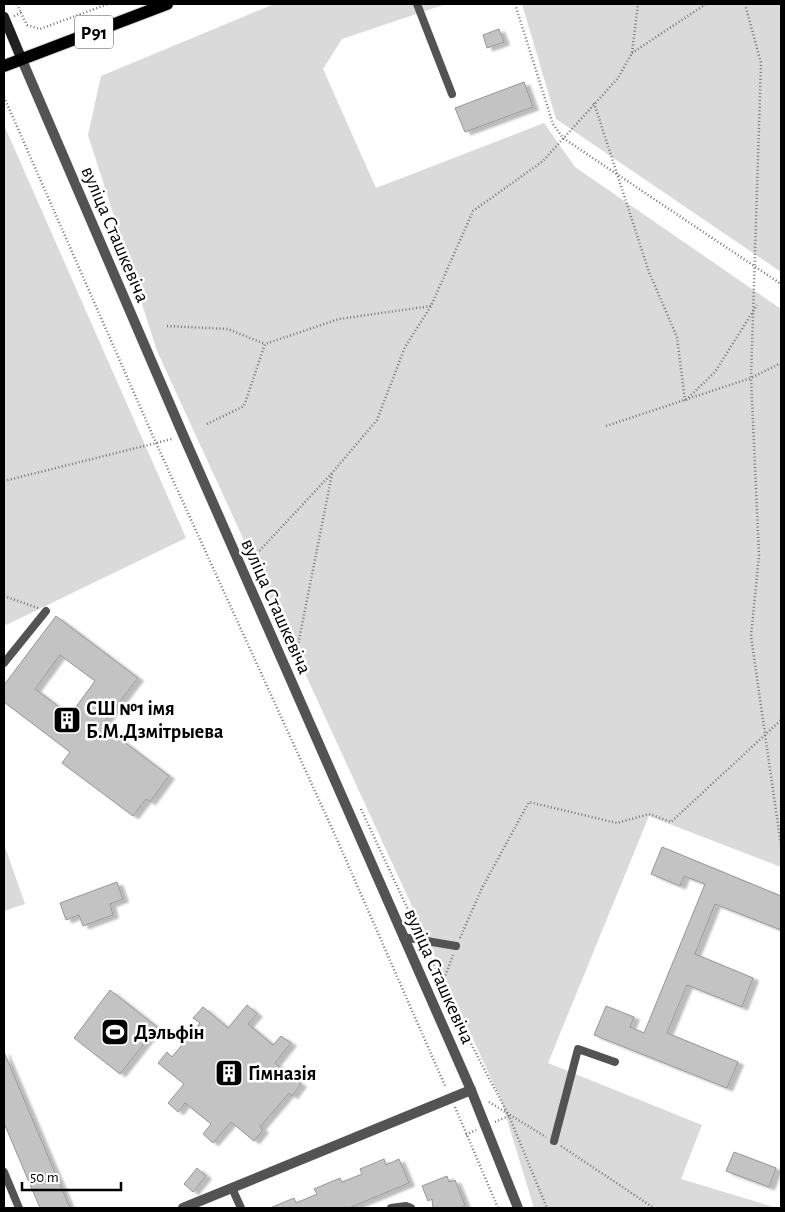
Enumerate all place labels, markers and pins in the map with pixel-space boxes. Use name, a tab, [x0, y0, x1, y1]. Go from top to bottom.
place label: СШ №1 імя Б.М.Дзмітрыева	[86, 699, 224, 742]
building icon: СШ №1 імя Б.М.Дзмітрыева	[52, 705, 82, 735]
sports icon: Дэльфін	[100, 1017, 130, 1047]
place label: Дэльфін	[134, 1023, 205, 1043]
building icon: Гімназія	[214, 1058, 244, 1088]
place label: Гімназія	[248, 1064, 316, 1084]

